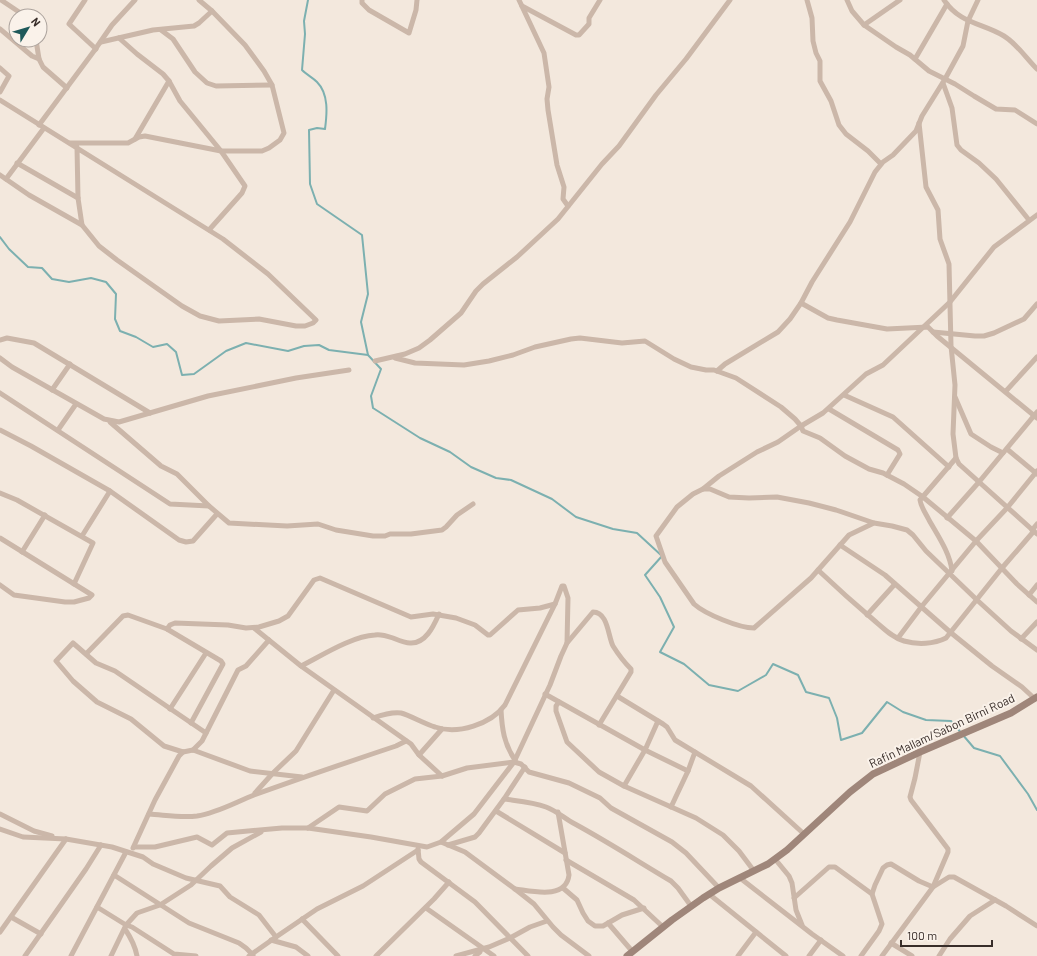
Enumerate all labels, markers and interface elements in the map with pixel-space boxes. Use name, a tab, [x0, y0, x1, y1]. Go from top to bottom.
north arrow	[8, 8, 48, 48]
text: N	[29, 15, 44, 28]
street label: Rafin Mallam/Sabon Birni Road	[866, 690, 1017, 770]
scale bar	[901, 922, 992, 948]
text: 100 m	[907, 928, 937, 942]

